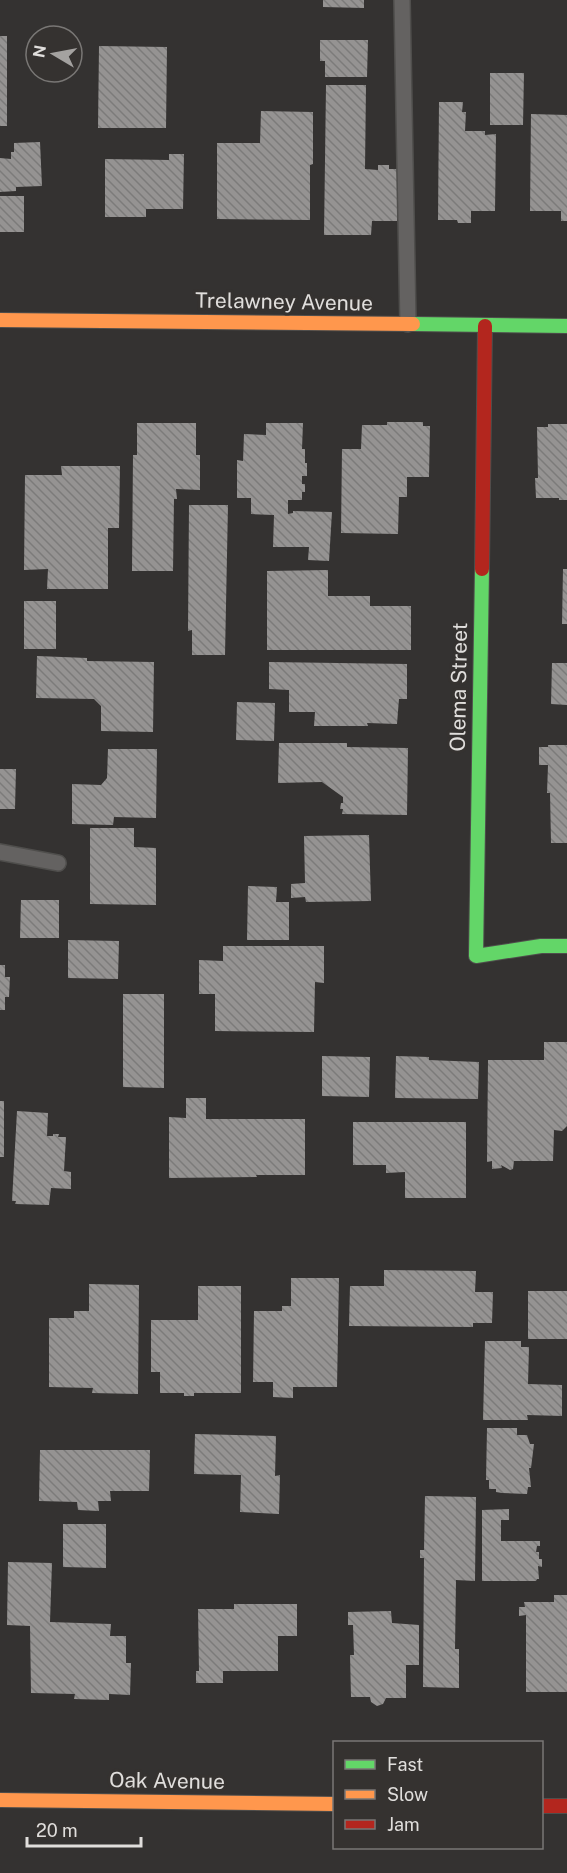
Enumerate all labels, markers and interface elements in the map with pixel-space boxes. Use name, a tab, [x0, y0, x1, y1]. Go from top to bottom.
north arrow	[24, 24, 84, 84]
text: N	[29, 44, 50, 59]
street label: Trelawney Avenue	[195, 287, 373, 316]
street label: Olema Street	[445, 622, 472, 752]
legend	[333, 1741, 543, 1849]
text: Fast	[387, 1754, 423, 1775]
street label: Oak Avenue	[109, 1767, 225, 1794]
text: Slow	[387, 1784, 428, 1805]
scale bar	[27, 1810, 141, 1848]
text: Jam	[387, 1814, 420, 1835]
text: 20 m	[36, 1820, 78, 1841]

